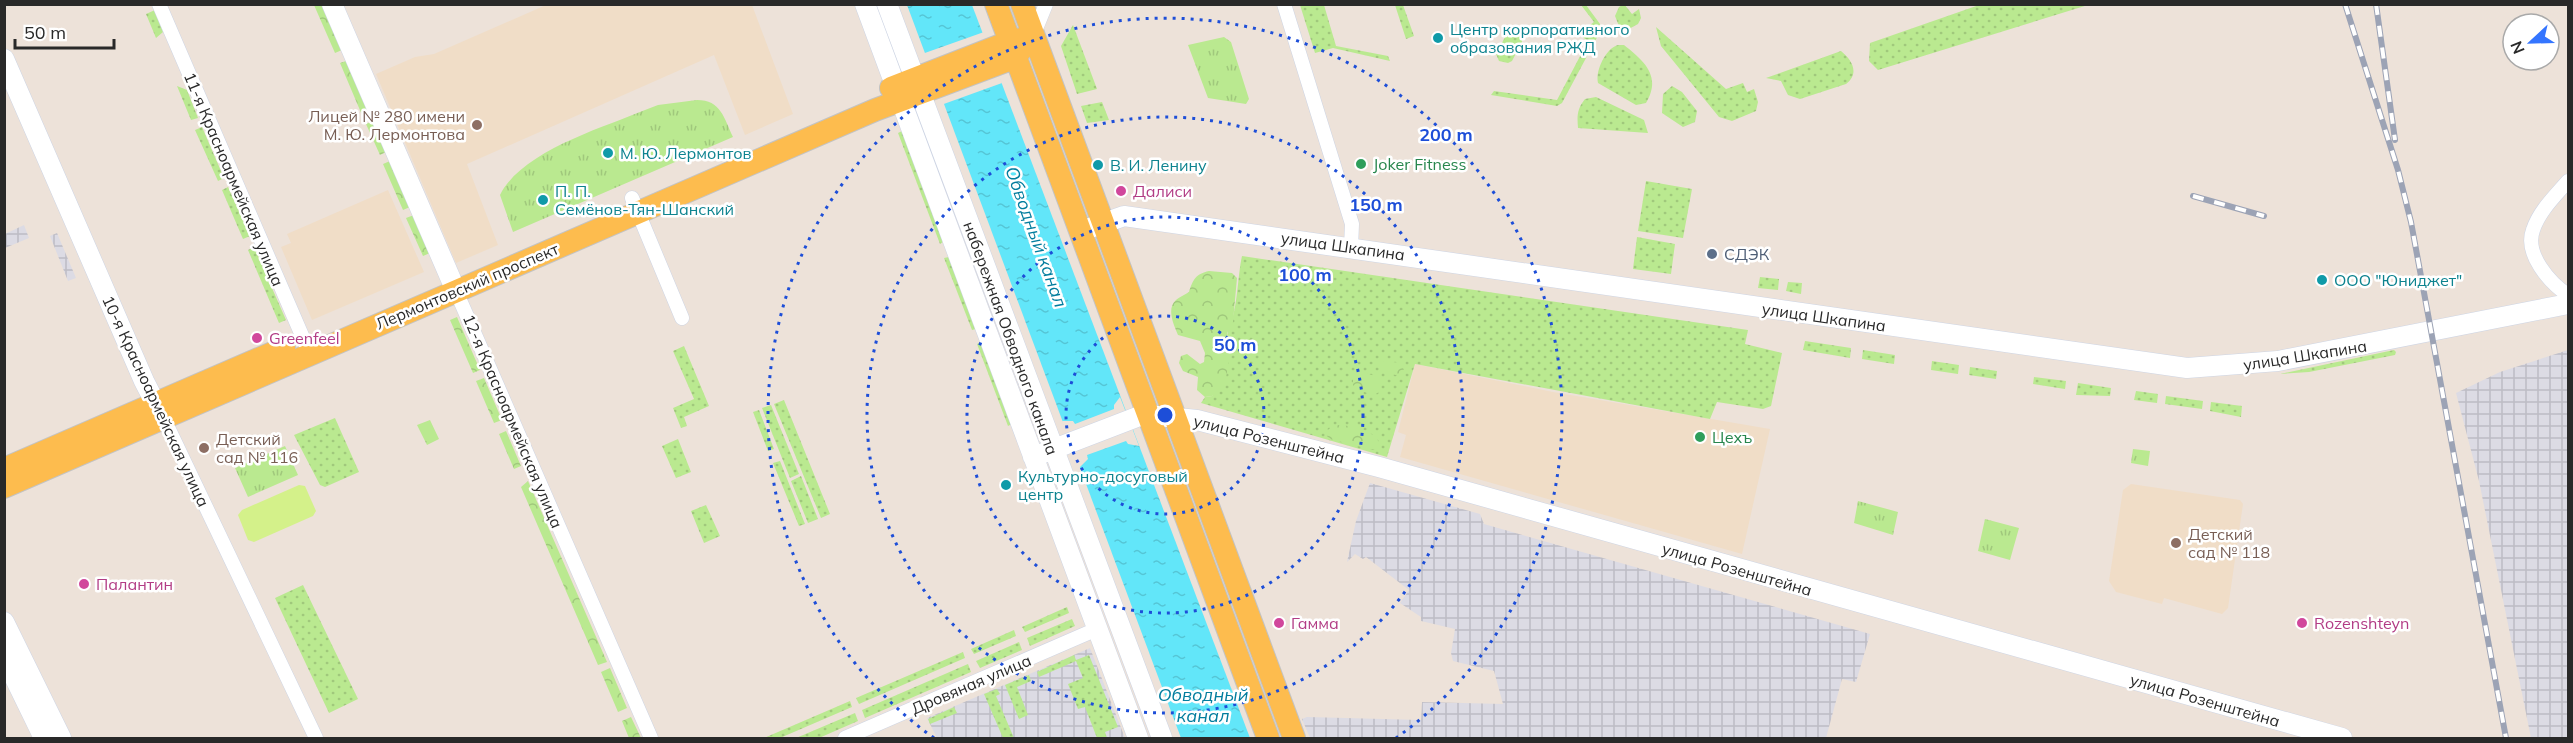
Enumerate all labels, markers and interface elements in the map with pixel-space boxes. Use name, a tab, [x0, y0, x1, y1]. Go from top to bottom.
scale bar	[15, 12, 114, 50]
north arrow	[2501, 12, 2561, 72]
place label: Центр корпоративного образования РЖД	[1450, 19, 1630, 57]
text: 50 m	[24, 21, 66, 44]
marker: Центр корпоративного образования РЖД	[1431, 31, 1445, 45]
text: N	[2506, 38, 2529, 57]
street label: 11-я Красноармейская улица	[180, 69, 288, 289]
place label: Лицей № 280 имени М. Ю. Лермонтова	[308, 106, 465, 144]
marker: Лицей № 280 имени М. Ю. Лермонтова	[470, 118, 484, 132]
text: 200 m	[1419, 123, 1473, 146]
place label: М. Ю. Лермонтов	[620, 143, 752, 163]
marker: М. Ю. Лермонтов	[601, 146, 615, 160]
place label: Joker Fitness	[1373, 154, 1467, 174]
place label: В. И. Ленину	[1110, 155, 1207, 175]
marker: Joker Fitness	[1354, 157, 1368, 171]
marker: В. И. Ленину	[1091, 158, 1105, 172]
water label: Обводный канал	[1000, 163, 1073, 310]
place label: П. П. Семёнов-Тян-Шанский	[555, 181, 734, 219]
place label: Далиси	[1133, 181, 1192, 201]
marker: Далиси	[1114, 184, 1128, 198]
marker: П. П. Семёнов-Тян-Шанский	[536, 193, 550, 207]
text: 150 m	[1349, 193, 1403, 216]
street label: набережная Обводного канала	[959, 218, 1063, 458]
street label: улица Шкапина	[1280, 227, 1406, 265]
street label: Лермонтовский проспект	[373, 238, 562, 334]
place label: СДЭК	[1724, 244, 1770, 264]
marker: СДЭК	[1705, 247, 1719, 261]
text: 100 m	[1278, 263, 1332, 286]
place label: ООО "Юниджет"	[2334, 270, 2462, 290]
marker: ООО "Юниджет"	[2315, 273, 2329, 287]
street label: 10-я Красноармейская улица	[98, 292, 214, 510]
street label: улица Шкапина	[1761, 298, 1887, 336]
street label: 12-я Красноармейская улица	[459, 311, 567, 531]
place label: Greenfeel	[269, 328, 340, 348]
marker: Greenfeel	[250, 331, 264, 345]
text: 50 m	[1214, 333, 1256, 356]
street label: улица Шкапина	[2242, 335, 2368, 375]
centre of rings	[1155, 405, 1175, 425]
street label: улица Розенштейна	[1191, 411, 1347, 467]
place label: Цехъ	[1712, 427, 1752, 447]
place label: Детский сад № 116	[216, 429, 298, 467]
marker: Цехъ	[1693, 430, 1707, 444]
marker: Детский сад № 116	[197, 441, 211, 455]
place label: Культурно-досуговый центр	[1018, 466, 1188, 504]
marker: Культурно-досуговый центр	[999, 478, 1013, 492]
place label: Детский сад № 118	[2188, 524, 2270, 562]
marker: Детский сад № 118	[2169, 536, 2183, 550]
street label: улица Розенштейна	[1660, 538, 1814, 600]
place label: Палантин	[96, 574, 173, 594]
marker: Палантин	[77, 577, 91, 591]
place label: Гамма	[1291, 613, 1339, 633]
place label: Rozenshteyn	[2314, 613, 2409, 633]
marker: Гамма	[1272, 616, 1286, 630]
marker: Rozenshteyn	[2295, 616, 2309, 630]
street label: Дровяная улица	[908, 650, 1034, 718]
street label: улица Розенштейна	[2128, 669, 2282, 731]
water label: Обводный канал	[1158, 683, 1248, 727]

